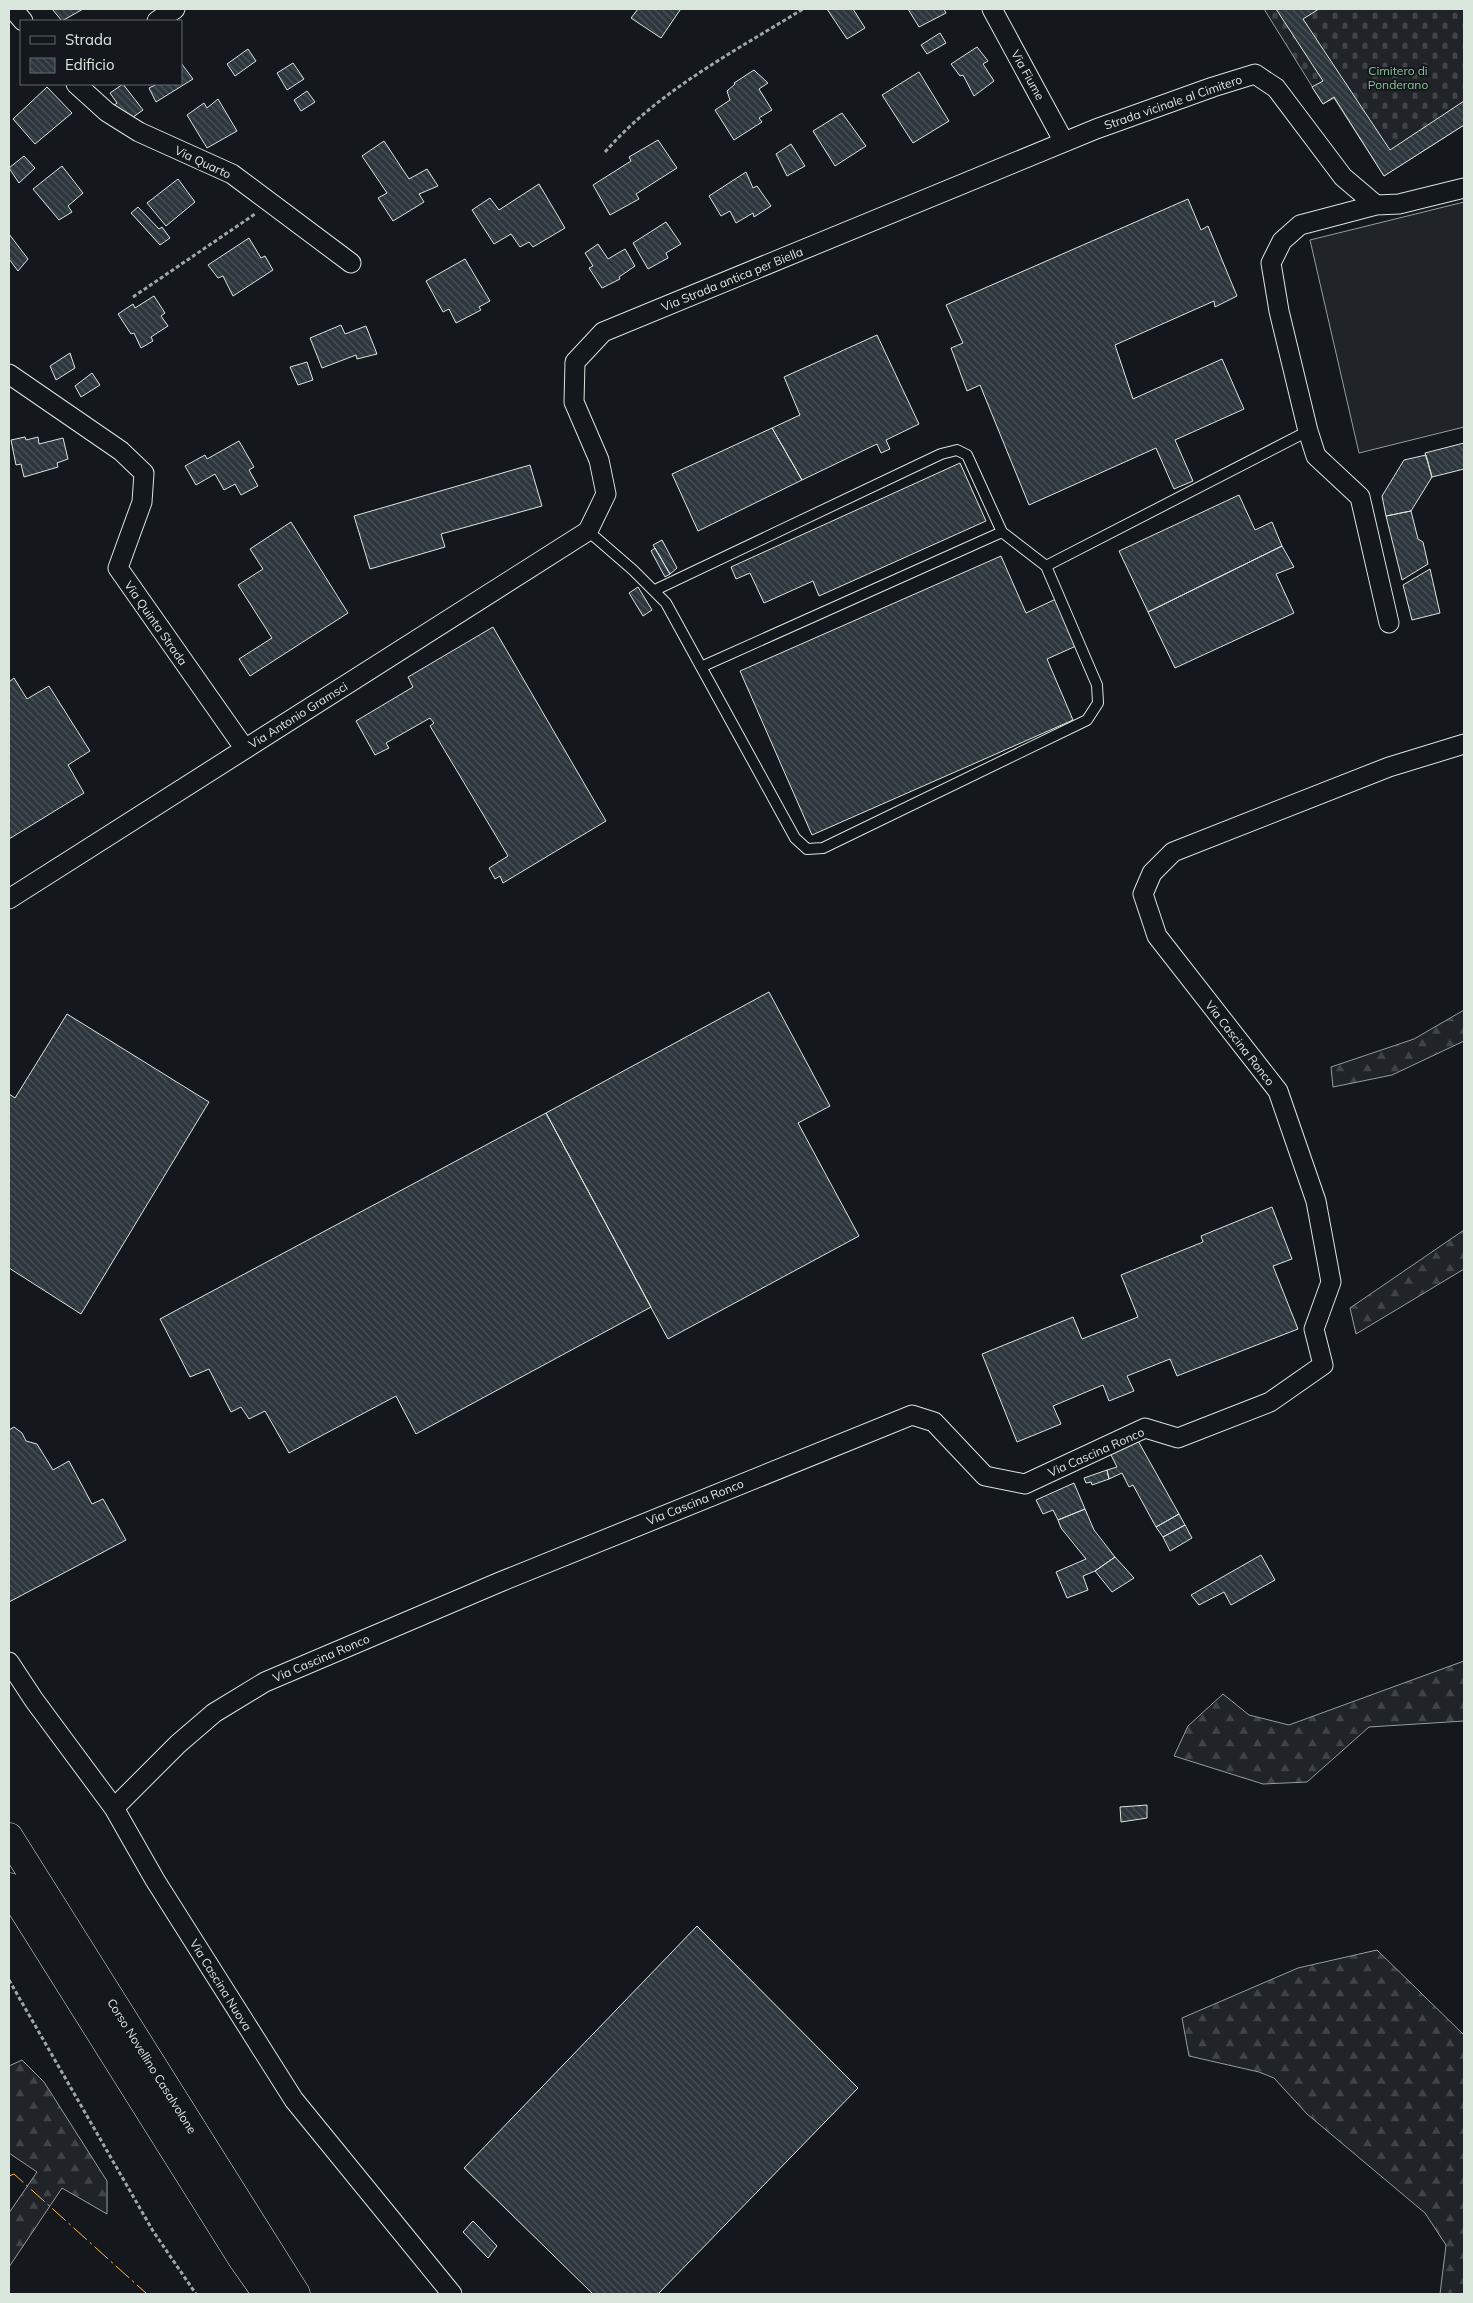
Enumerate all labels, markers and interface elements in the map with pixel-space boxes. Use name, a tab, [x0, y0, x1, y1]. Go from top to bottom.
legend	[20, 20, 182, 85]
text: Strada	[65, 30, 112, 49]
street label: Via Fiume	[1008, 47, 1048, 103]
text: Edificio	[65, 55, 115, 74]
park label: Cimitero di Ponderano	[1368, 63, 1428, 92]
street label: Strada vicinale al Cimitero	[1102, 71, 1244, 133]
street label: Via Quarto	[172, 142, 234, 182]
street label: Via Strada antica per Biella	[659, 244, 805, 314]
street label: Via Quinta Strada	[121, 578, 191, 668]
street label: Via Antonio Gramsci	[246, 678, 350, 752]
street label: Via Cascina Ronco	[1202, 998, 1278, 1089]
street label: Via Cascina Ronco	[1046, 1424, 1147, 1480]
street label: Via Cascina Ronco	[644, 1476, 746, 1528]
street label: Via Cascina Ronco	[270, 1631, 372, 1685]
street label: Via Cascina Nuova	[187, 1937, 255, 2033]
street label: Corso Novellino Casalvolone	[104, 1996, 200, 2136]

